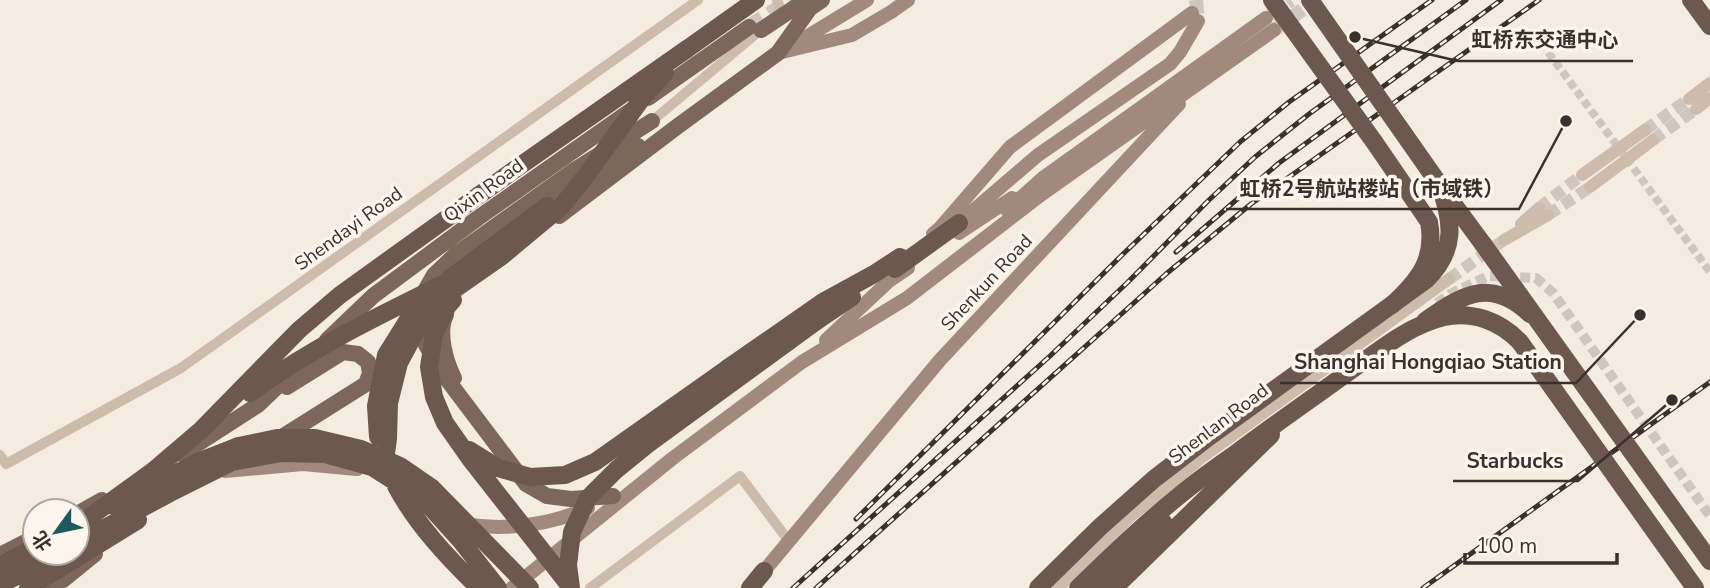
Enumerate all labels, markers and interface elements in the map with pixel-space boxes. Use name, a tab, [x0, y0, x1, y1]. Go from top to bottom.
callout: 虹桥东交通中心	[1458, 19, 1633, 61]
text: 虹桥东交通中心	[1472, 26, 1619, 54]
street label: Qixin Road	[438, 153, 529, 229]
callout: 虹桥2号航站楼站（市域铁）	[1226, 167, 1519, 209]
text: 虹桥2号航站楼站（市域铁）	[1240, 175, 1504, 203]
street label: Shendayi Road	[289, 181, 408, 277]
street label: Shenkun Road	[935, 229, 1038, 337]
callout: Shanghai Hongqiao Station	[1280, 341, 1576, 383]
text: Shanghai Hongqiao Station	[1294, 348, 1562, 376]
street label: Shenlan Road	[1163, 378, 1274, 470]
callout: Starbucks	[1453, 439, 1578, 481]
text: Starbucks	[1467, 447, 1563, 475]
north arrow	[21, 497, 91, 567]
scale bar	[1465, 522, 1617, 566]
text: 北	[27, 526, 59, 556]
text: 100 m	[1476, 532, 1537, 560]

